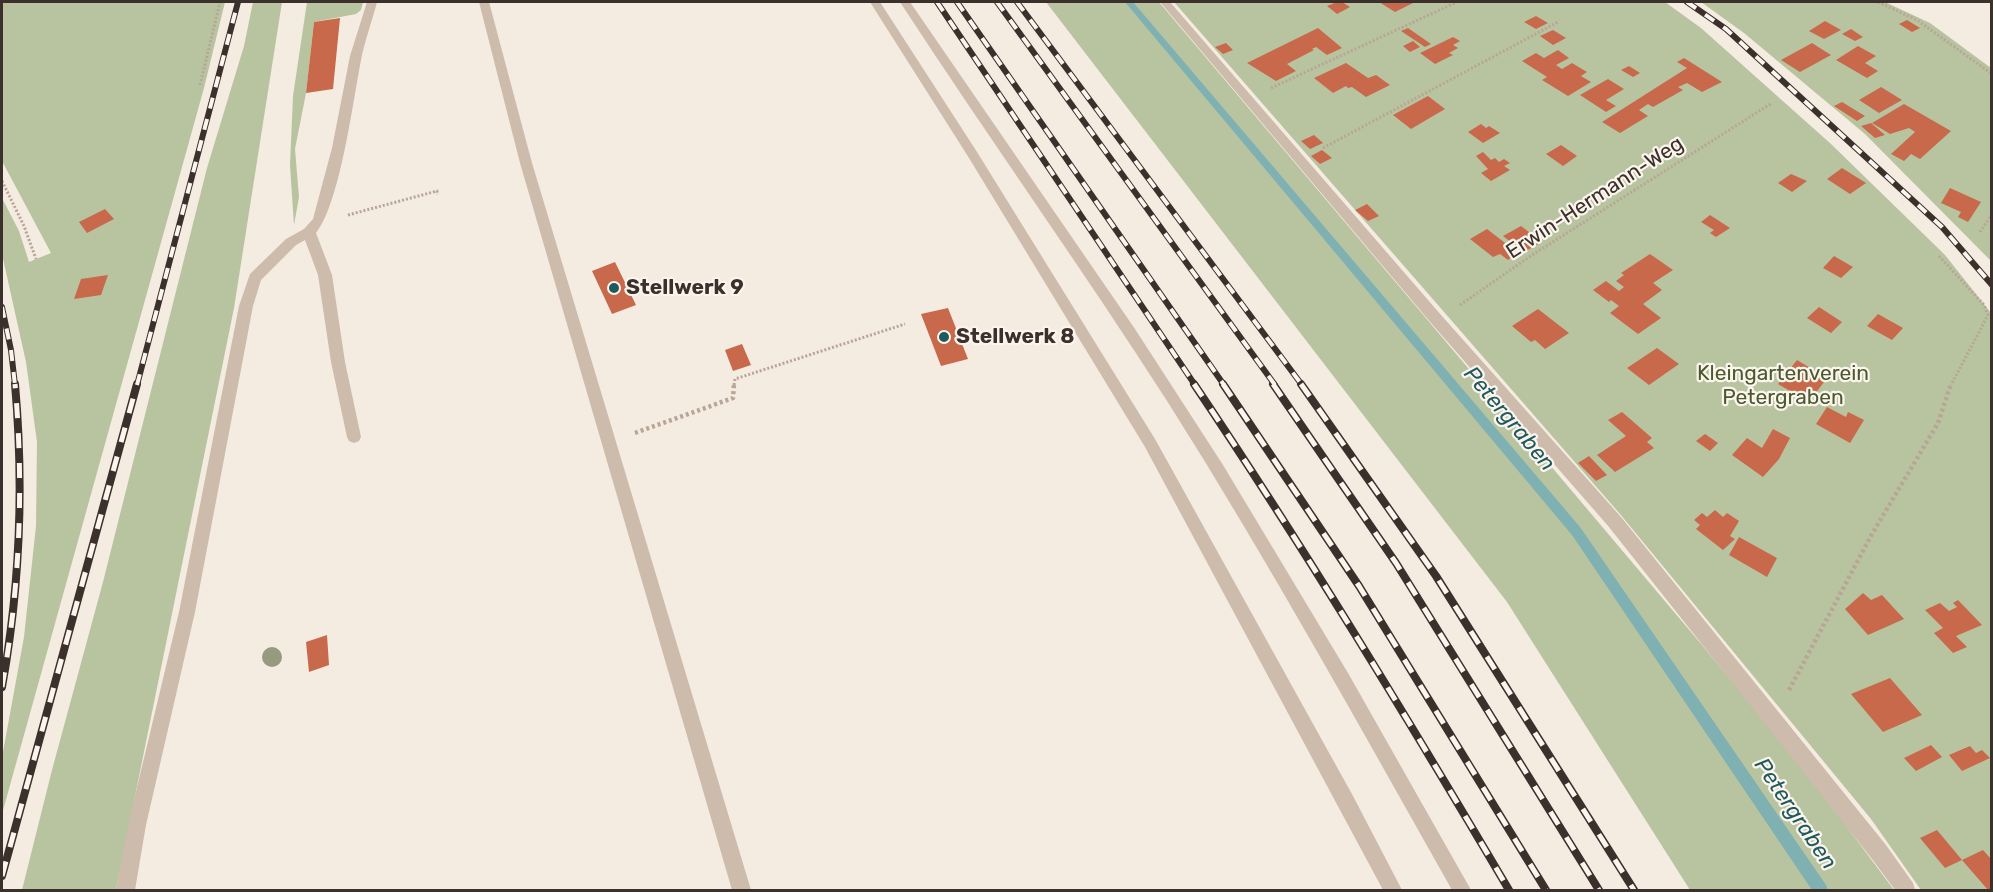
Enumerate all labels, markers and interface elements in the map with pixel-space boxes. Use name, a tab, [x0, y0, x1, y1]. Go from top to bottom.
street label: Erwin-Hermann-Weg	[1502, 131, 1688, 265]
place label: Stellwerk 9	[626, 275, 744, 301]
marker: Stellwerk 9	[607, 281, 621, 295]
place label: Stellwerk 8	[956, 324, 1074, 350]
marker: Stellwerk 8	[937, 330, 951, 344]
water label: Petergraben	[1458, 361, 1560, 477]
park label: Kleingartenverein Petergraben	[1697, 361, 1869, 411]
water label: Petergraben	[1748, 753, 1842, 875]

